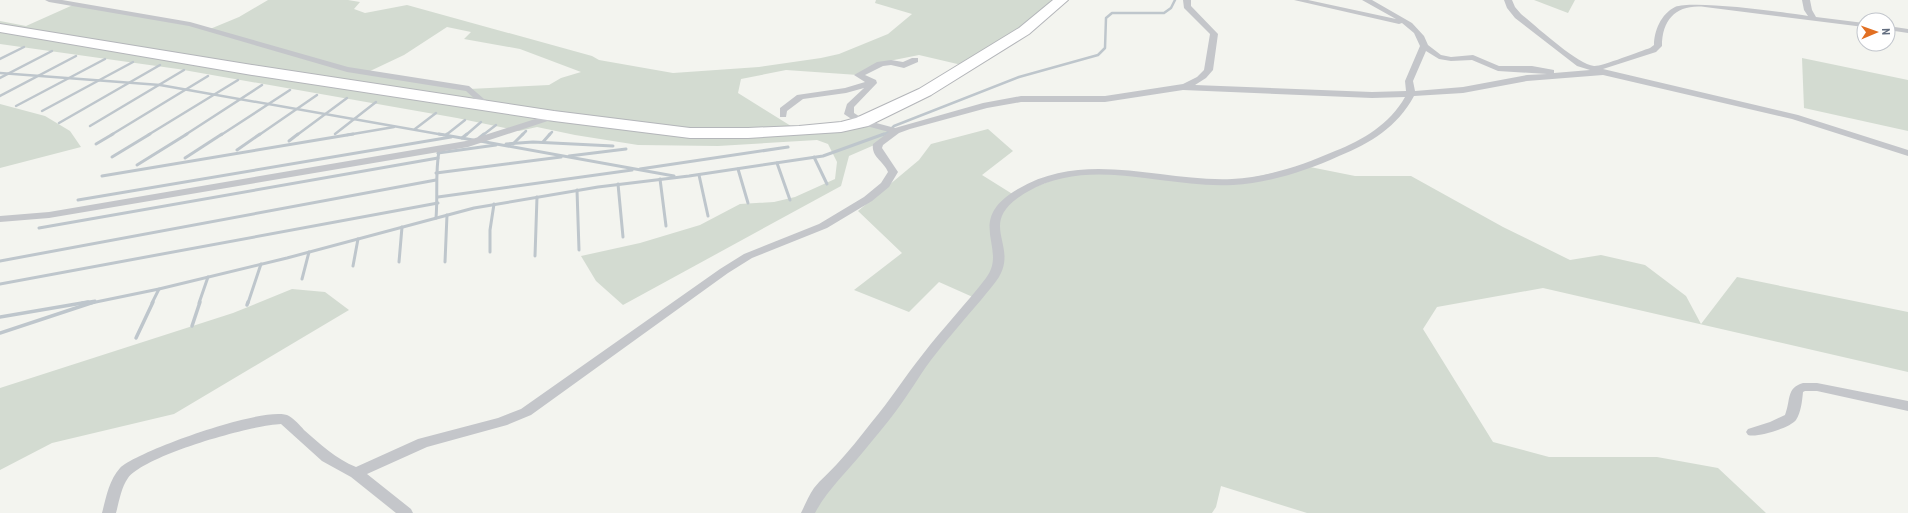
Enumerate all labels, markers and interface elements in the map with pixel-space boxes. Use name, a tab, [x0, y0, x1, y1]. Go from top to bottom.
north arrow	[1856, 12, 1896, 52]
text: N	[1879, 28, 1892, 36]

